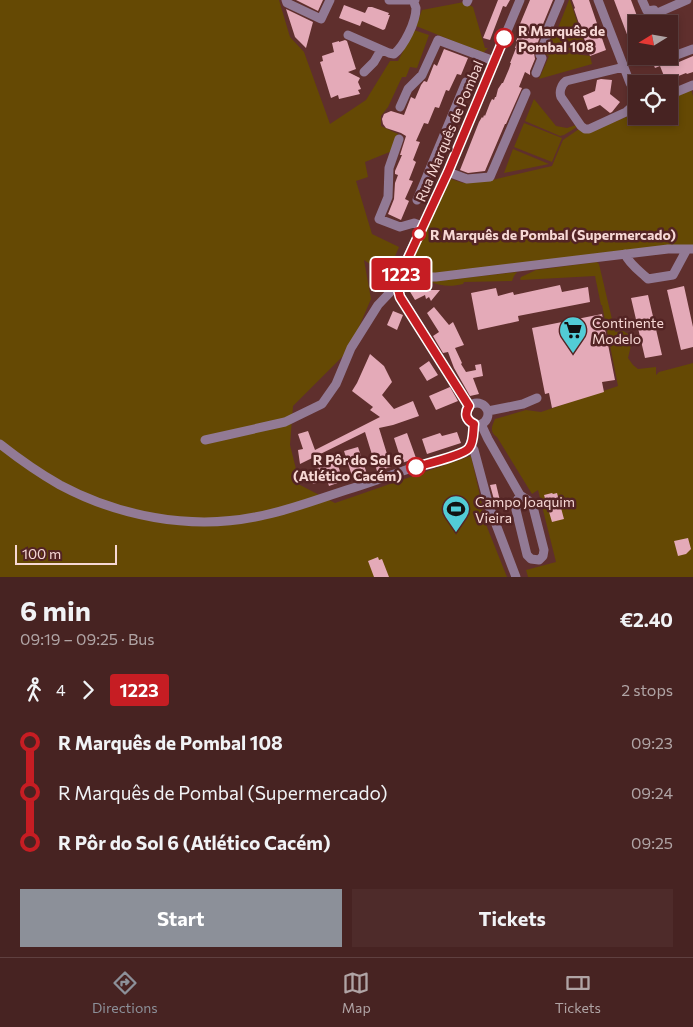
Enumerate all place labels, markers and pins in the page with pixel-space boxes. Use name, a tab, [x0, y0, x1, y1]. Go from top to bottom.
place label: R Marquês de Pombal 108	[518, 22, 605, 55]
marker: R Marquês de Pombal 108	[494, 28, 514, 48]
place label: R Marquês de Pombal (Supermercado)	[430, 226, 676, 243]
marker: R Marquês de Pombal (Supermercado)	[412, 227, 426, 241]
place label: Continente Modelo	[592, 314, 664, 347]
supermarket icon: Continente Modelo	[558, 315, 588, 354]
place label: R Pôr do Sol 6 (Atlético Cacém)	[293, 451, 402, 484]
marker: R Pôr do Sol 6 (Atlético Cacém)	[406, 457, 426, 477]
place label: Campo Joaquim Vieira	[475, 493, 575, 526]
sports icon: Campo Joaquim Vieira	[441, 494, 471, 533]

